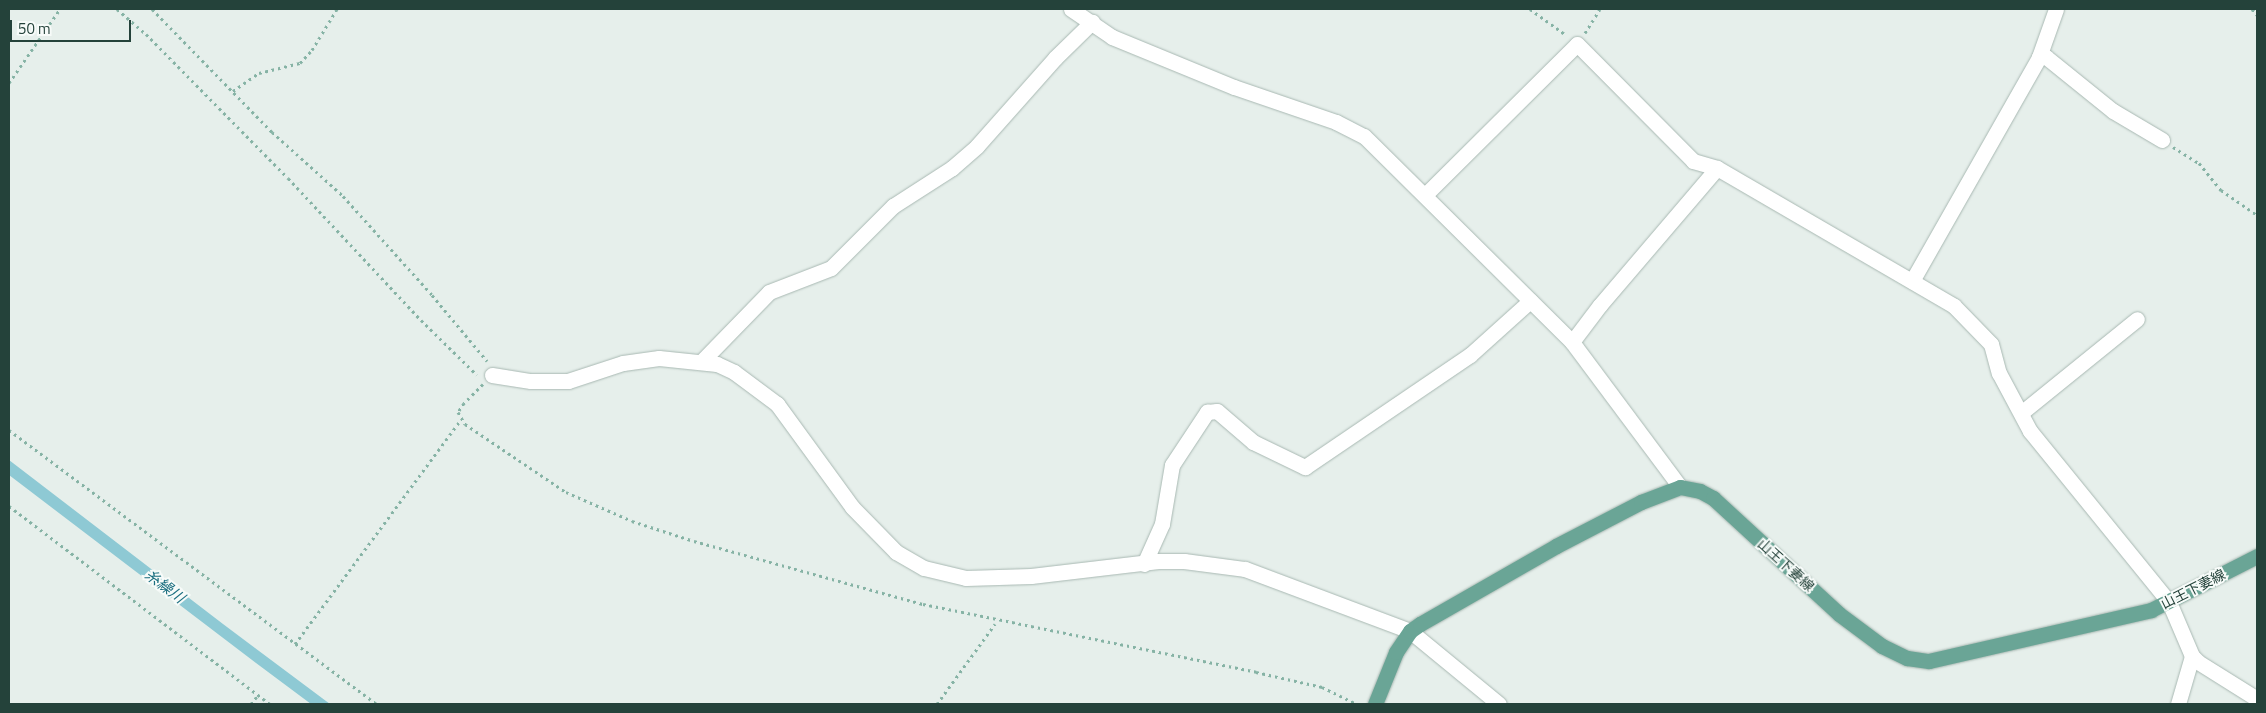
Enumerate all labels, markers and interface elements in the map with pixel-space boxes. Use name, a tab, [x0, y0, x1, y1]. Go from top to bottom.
scale bar	[12, 10, 134, 42]
text: 50 m	[18, 17, 51, 40]
street label: 山王下妻線	[1754, 535, 1818, 595]
water label: 糸繰川	[142, 565, 188, 607]
street label: 山王下妻線	[2158, 566, 2228, 612]

